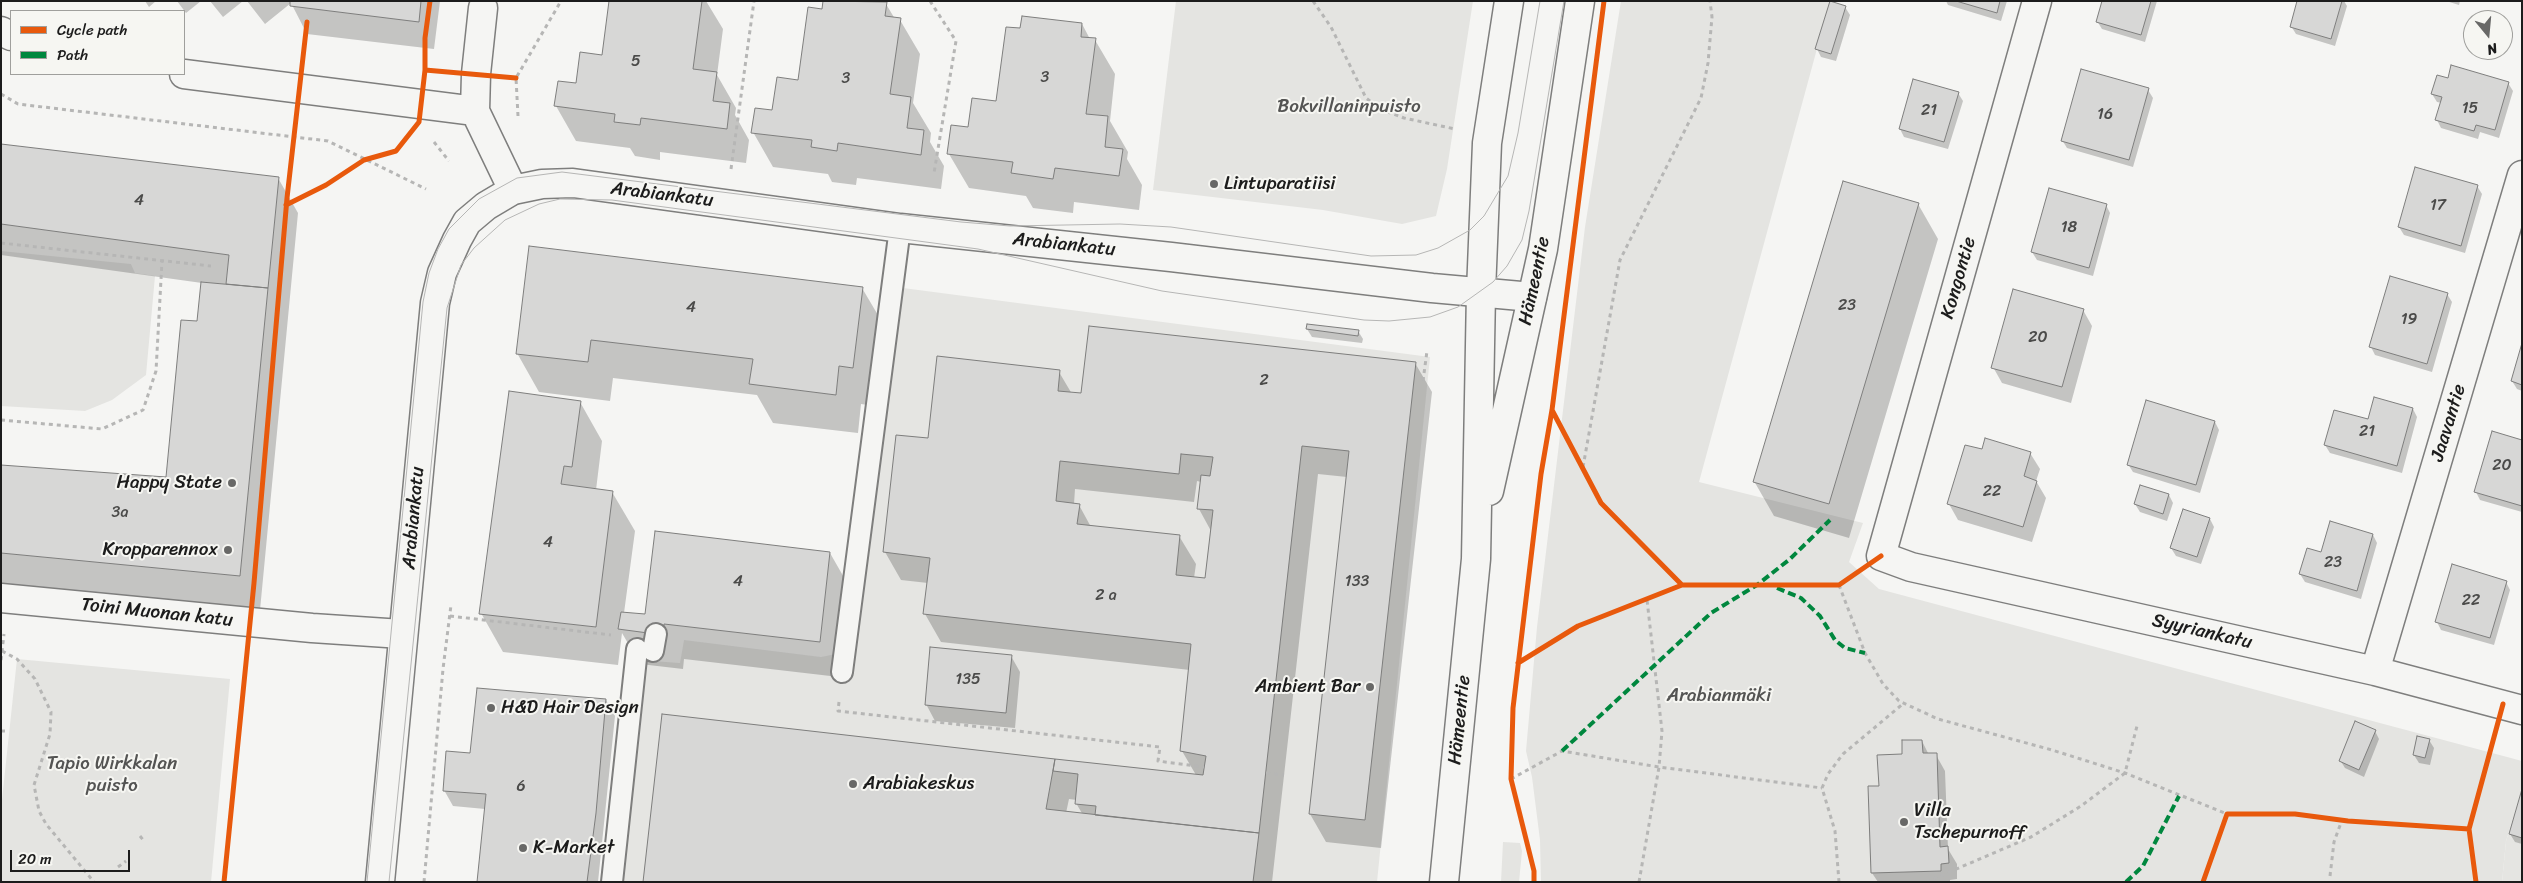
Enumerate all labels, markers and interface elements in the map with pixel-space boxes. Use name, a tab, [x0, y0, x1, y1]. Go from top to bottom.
legend	[10, 10, 185, 75]
north arrow	[2463, 10, 2513, 60]
text: Cycle path	[57, 17, 127, 43]
text: N	[2484, 35, 2501, 62]
text: Path	[57, 42, 88, 68]
house number: 5	[631, 52, 641, 72]
house number: 3	[1041, 68, 1049, 88]
house number: 3	[842, 69, 850, 89]
park label: Bokvillaninpuisto	[1277, 96, 1421, 118]
house number: 15	[2462, 99, 2478, 119]
house number: 21	[1921, 101, 1937, 121]
house number: 16	[2097, 105, 2113, 125]
place label: Lintuparatiisi	[1224, 173, 1335, 195]
street label: Arabiankatu	[609, 177, 715, 213]
marker: Lintuparatiisi	[1208, 178, 1220, 190]
house number: 4	[134, 191, 144, 211]
house number: 17	[2430, 196, 2446, 216]
house number: 18	[2061, 218, 2077, 238]
street label: Arabiankatu	[1012, 228, 1116, 262]
street label: Kongontie	[1936, 234, 1982, 322]
street label: Hämeentie	[1514, 235, 1556, 327]
house number: 23	[1838, 296, 1856, 316]
house number: 4	[686, 298, 696, 318]
house number: 19	[2401, 310, 2417, 330]
house number: 20	[2028, 328, 2048, 348]
house number: 2	[1259, 371, 1269, 391]
street label: Jaavantie	[2427, 382, 2471, 464]
house number: 21	[2359, 422, 2375, 442]
house number: 20	[2492, 456, 2512, 476]
street label: Arabiankatu	[398, 466, 430, 570]
place label: Happy State	[116, 472, 222, 494]
marker: Happy State	[226, 477, 238, 489]
house number: 22	[1983, 482, 2001, 502]
house number: 3a	[112, 503, 128, 523]
house number: 4	[543, 533, 553, 553]
place label: Kropparennox	[103, 539, 218, 561]
marker: Kropparennox	[222, 544, 234, 556]
house number: 23	[2324, 553, 2342, 573]
house number: 4	[733, 572, 743, 592]
house number: 133	[1345, 572, 1369, 592]
house number: 2 a	[1095, 586, 1117, 606]
house number: 22	[2462, 591, 2480, 611]
street label: Toini Muonan katu	[80, 594, 234, 632]
street label: Syyriankatu	[2150, 609, 2254, 655]
house number: 135	[955, 670, 981, 690]
street label: Hämeentie	[1444, 674, 1476, 766]
place label: Ambient Bar	[1255, 676, 1360, 698]
marker: Ambient Bar	[1364, 681, 1376, 693]
park label: Arabianmäki	[1667, 685, 1771, 707]
place label: H&D Hair Design	[501, 697, 639, 719]
marker: H&D Hair Design	[485, 702, 497, 714]
park label: Tapio Wirkkalan puisto	[47, 753, 177, 797]
place label: Arabiakeskus	[863, 773, 974, 795]
house number: 6	[516, 777, 526, 797]
marker: Arabiakeskus	[847, 778, 859, 790]
place label: Villa Tschepurnoff	[1914, 800, 2025, 844]
marker: Villa Tschepurnoff	[1898, 816, 1910, 828]
place label: K-Market	[533, 837, 614, 859]
scale bar	[12, 840, 132, 872]
marker: K-Market	[517, 842, 529, 854]
text: 20 m	[18, 846, 52, 872]

